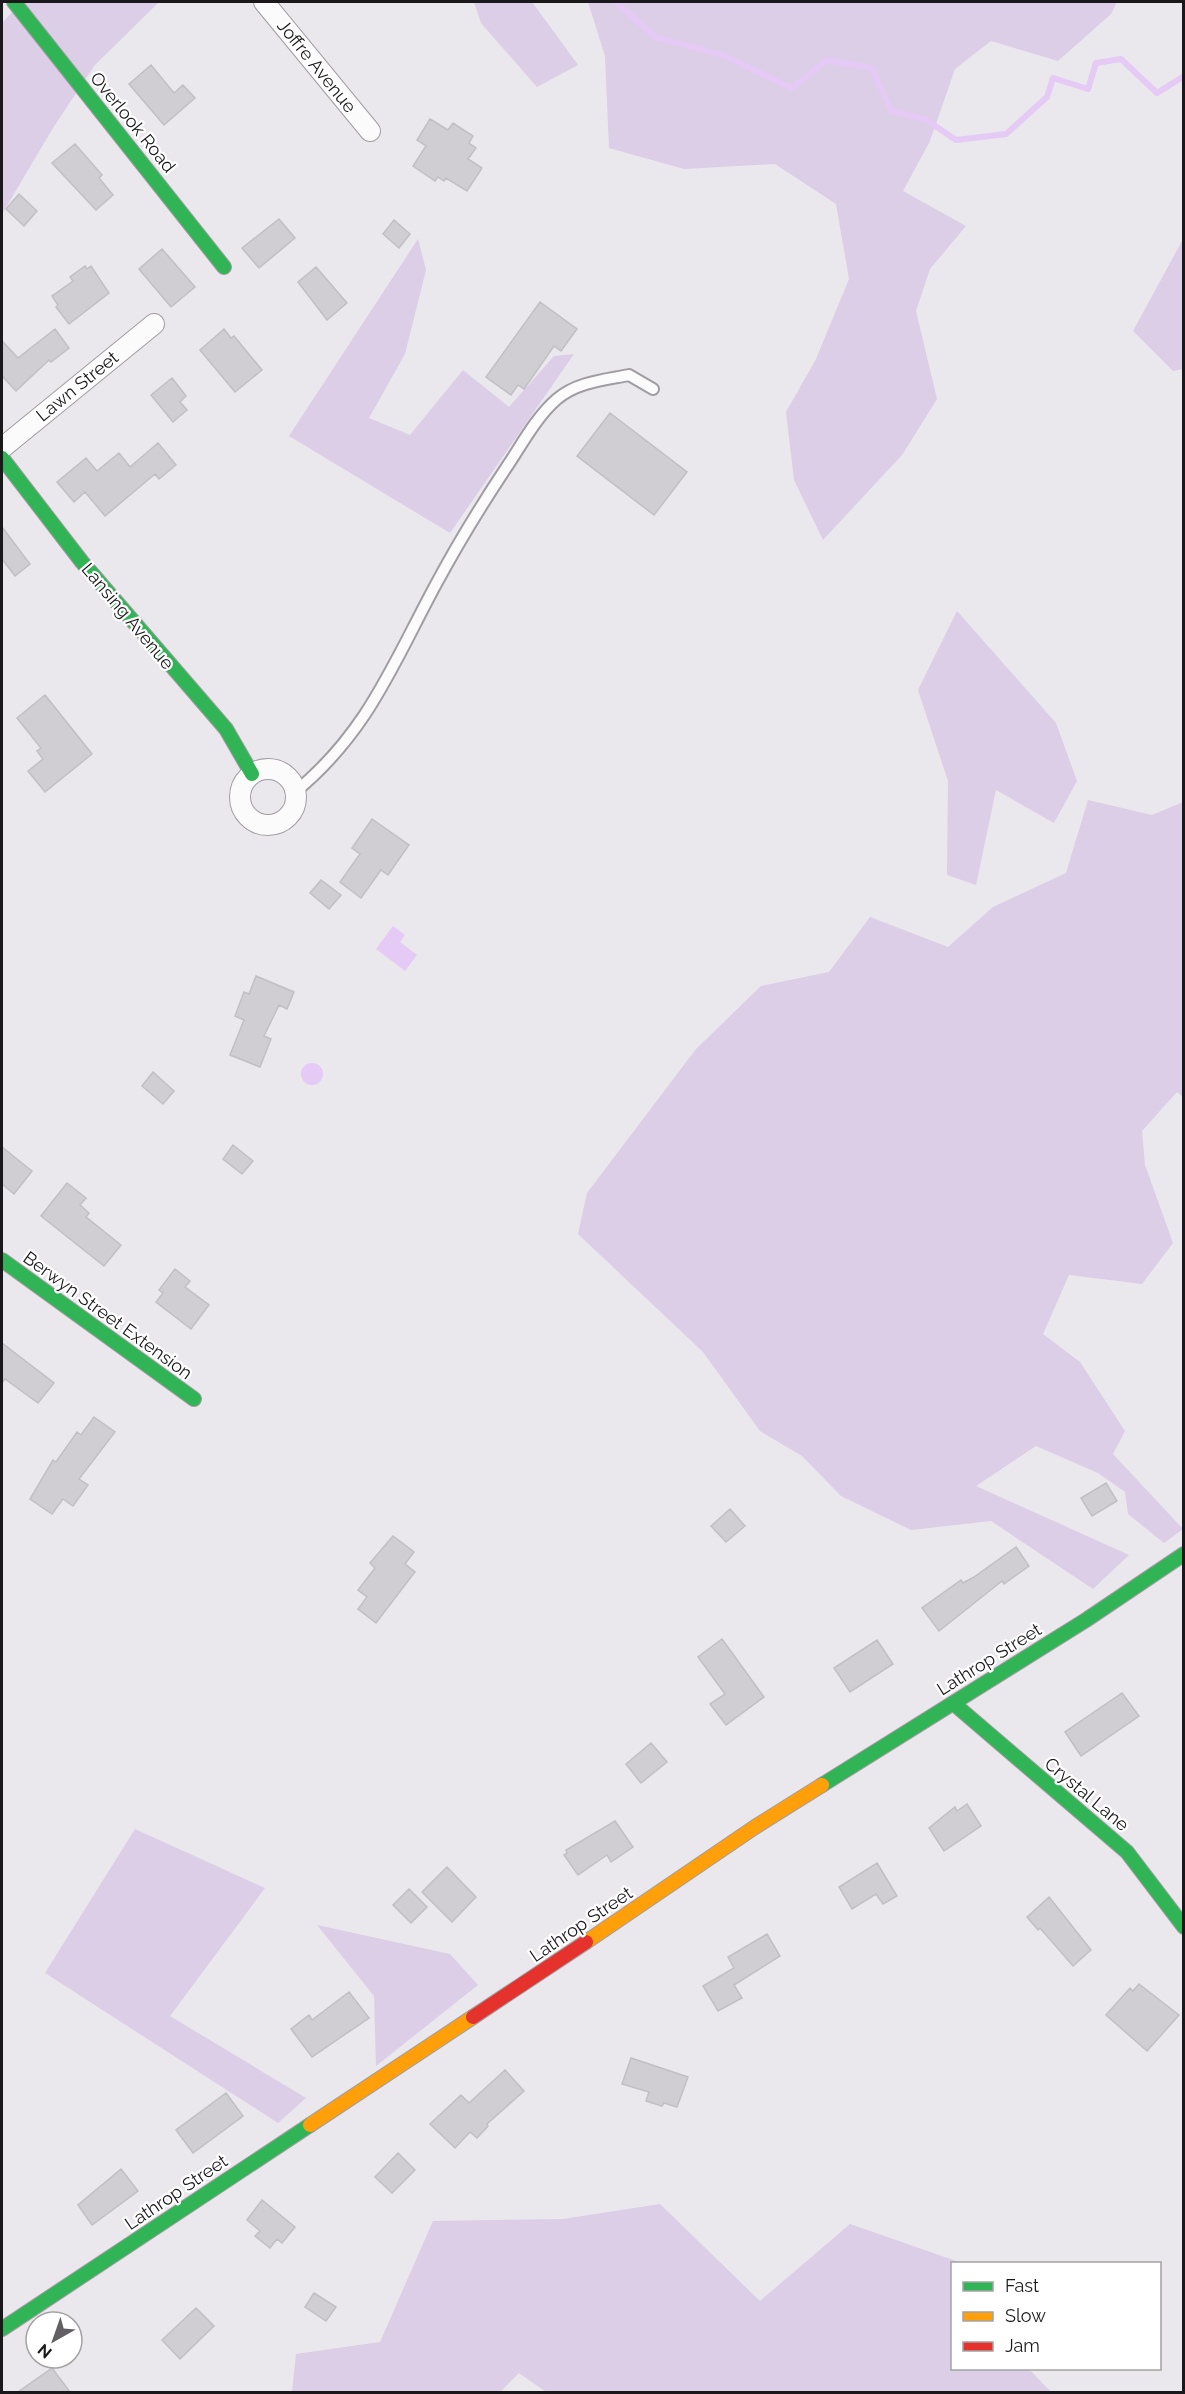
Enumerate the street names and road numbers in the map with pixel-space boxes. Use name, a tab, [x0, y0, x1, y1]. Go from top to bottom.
street label: Joffre Avenue	[273, 15, 361, 117]
street label: Overlook Road	[86, 67, 180, 177]
street label: Lawn Street	[32, 346, 122, 426]
street label: Lansing Avenue	[77, 559, 179, 674]
street label: Berwyn Street Extension	[19, 1247, 197, 1383]
street label: Lathrop Street	[933, 1619, 1045, 1699]
street label: Crystal Lane	[1041, 1753, 1134, 1835]
street label: Lathrop Street	[526, 1882, 636, 1966]
street label: Lathrop Street	[121, 2150, 231, 2234]

